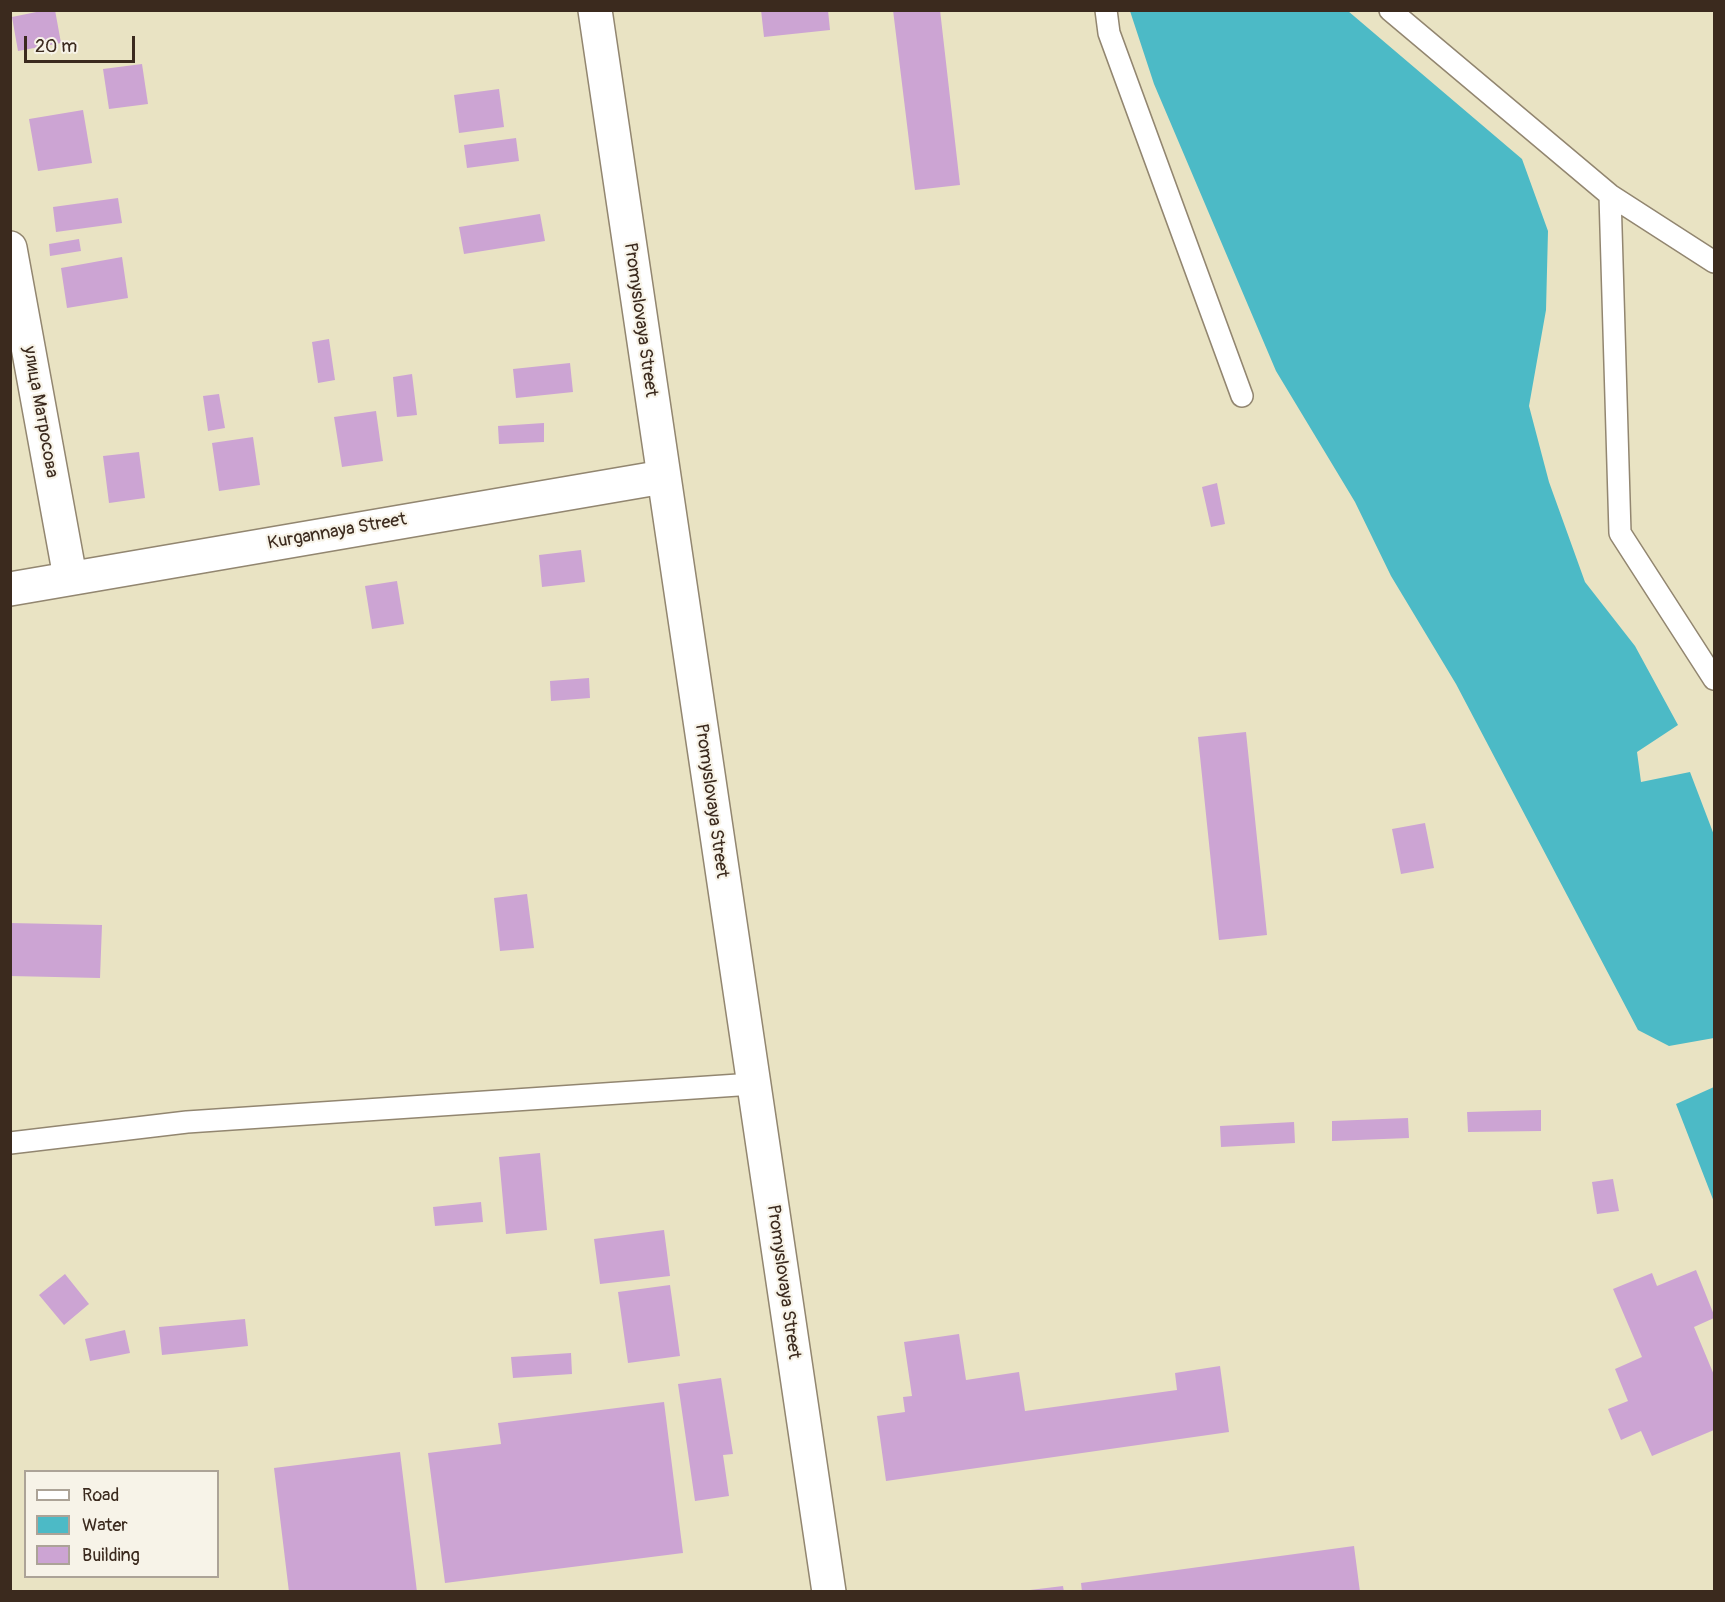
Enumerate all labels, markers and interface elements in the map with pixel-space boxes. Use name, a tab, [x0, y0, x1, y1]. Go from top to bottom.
scale bar	[27, 24, 138, 62]
text: 20 m	[35, 35, 77, 58]
street label: Promyslovaya Street	[618, 241, 662, 399]
street label: улица Матросова	[18, 345, 62, 479]
street label: Kurgannaya Street	[266, 509, 408, 555]
street label: Promyslovaya Street	[689, 722, 733, 880]
street label: Promyslovaya Street	[761, 1203, 805, 1361]
legend	[24, 1470, 219, 1578]
text: Road	[82, 1484, 119, 1507]
text: Water	[82, 1514, 128, 1537]
text: Building	[82, 1544, 140, 1567]

